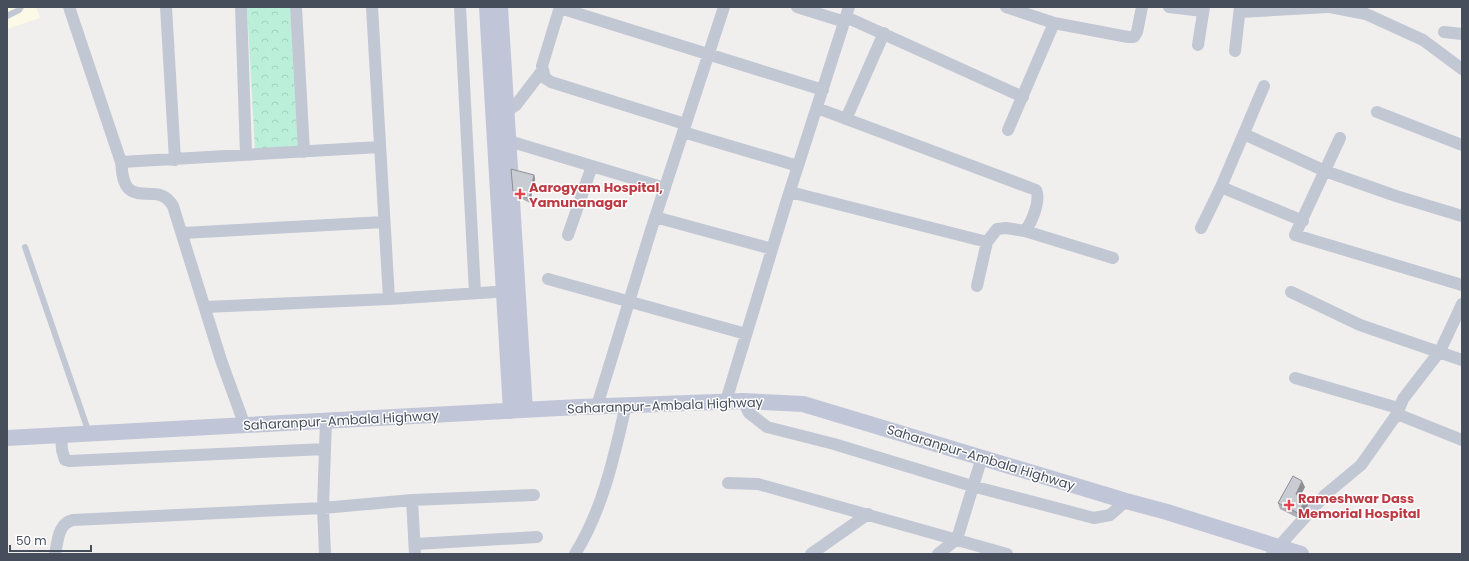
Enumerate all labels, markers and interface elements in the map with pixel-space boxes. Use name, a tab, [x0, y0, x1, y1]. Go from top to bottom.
place label: Aarogyam Hospital, Yamunanagar	[529, 178, 663, 212]
marker: Aarogyam Hospital, Yamunanagar	[514, 188, 526, 200]
street label: Saharanpur-Ambala Highway	[567, 393, 764, 418]
street label: Saharanpur-Ambala Highway	[243, 406, 440, 435]
street label: Saharanpur-Ambala Highway	[884, 420, 1078, 495]
place label: Rameshwar Dass Memorial Hospital	[1298, 489, 1421, 523]
marker: Rameshwar Dass Memorial Hospital	[1283, 499, 1295, 511]
scale bar	[10, 527, 91, 553]
text: 50 m	[16, 532, 47, 549]

